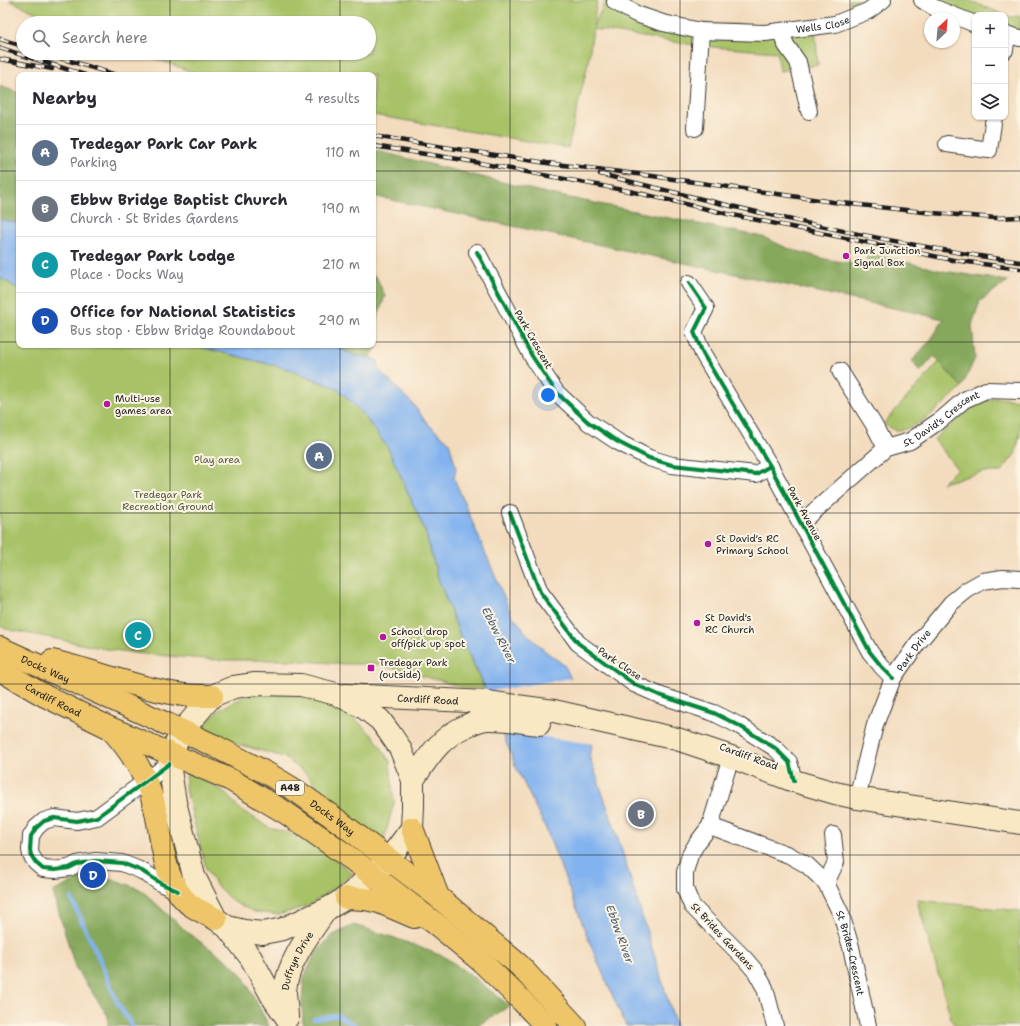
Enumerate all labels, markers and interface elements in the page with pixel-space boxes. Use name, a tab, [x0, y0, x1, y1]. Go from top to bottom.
north arrow	[924, 12, 960, 48]
map controls	[972, 12, 1008, 120]
button: +	[972, 12, 1008, 48]
street label: Wells Close	[795, 13, 852, 36]
search box	[16, 16, 376, 60]
icon: search	[30, 27, 52, 49]
text: Search here	[62, 28, 148, 48]
button: −	[972, 48, 1008, 84]
button: layers	[972, 84, 1008, 120]
text: Nearby	[32, 87, 97, 109]
text: 4 results	[304, 90, 360, 107]
text: Tredegar Park Car Park	[70, 134, 257, 154]
text: A	[40, 144, 50, 161]
text: 110 m	[325, 144, 360, 161]
text: Parking	[70, 154, 117, 171]
text: Ebbw Bridge Baptist Church	[70, 190, 287, 210]
text: B	[41, 200, 49, 217]
text: 190 m	[321, 200, 360, 217]
text: Church · St Brides Gardens	[70, 210, 239, 227]
place label: Park Junction Signal Box	[854, 244, 920, 269]
text: Tredegar Park Lodge	[70, 246, 235, 266]
marker: Park Junction Signal Box	[841, 251, 851, 261]
text: C	[41, 256, 49, 273]
text: 210 m	[322, 256, 360, 273]
text: Place · Docks Way	[70, 266, 184, 283]
text: Office for National Statistics	[70, 302, 296, 322]
street label: Park Crescent	[511, 307, 556, 371]
text: D	[40, 312, 50, 329]
text: 290 m	[318, 312, 360, 329]
text: Bus stop · Ebbw Bridge Roundabout	[70, 322, 295, 339]
your location	[538, 385, 558, 405]
street label: St David's Crescent	[902, 388, 982, 450]
place label: Multi-use games area	[115, 392, 173, 417]
marker: Multi-use games area	[102, 399, 112, 409]
pin: A	[306, 441, 332, 471]
park label: Play area	[194, 453, 241, 466]
street label: Park Avenue	[784, 484, 825, 543]
park label: Tredegar Park Recreation Ground	[122, 488, 214, 513]
place label: St David's RC Primary School	[716, 532, 788, 557]
marker: St David's RC Primary School	[703, 539, 713, 549]
water label: Ebbw River	[478, 605, 519, 667]
place label: St David's RC Church	[705, 611, 754, 636]
marker: St David's RC Church	[692, 618, 702, 628]
pin: C	[125, 620, 151, 650]
place label: School drop off/pick up spot	[391, 625, 465, 650]
street label: Park Drive	[894, 626, 934, 674]
marker: School drop off/pick up spot	[378, 632, 388, 642]
street label: Park Close	[595, 644, 644, 683]
street label: Docks Way	[19, 652, 72, 686]
place label: Tredegar Park (outside)	[379, 656, 448, 681]
marker: Tredegar Park (outside)	[366, 663, 376, 673]
street label: Cardiff Road	[23, 680, 84, 720]
street label: Cardiff Road	[397, 692, 460, 708]
street label: Cardiff Road	[718, 740, 780, 773]
road number: A48	[276, 781, 304, 795]
street label: Docks Way	[307, 797, 358, 838]
pin: B	[628, 799, 654, 829]
pin: D	[80, 860, 106, 890]
street label: St Brides Gardens	[688, 900, 757, 973]
water label: Ebbw River	[602, 903, 637, 966]
street label: St Brides Crescent	[833, 908, 867, 997]
street label: Duffryn Drive	[279, 928, 317, 991]

